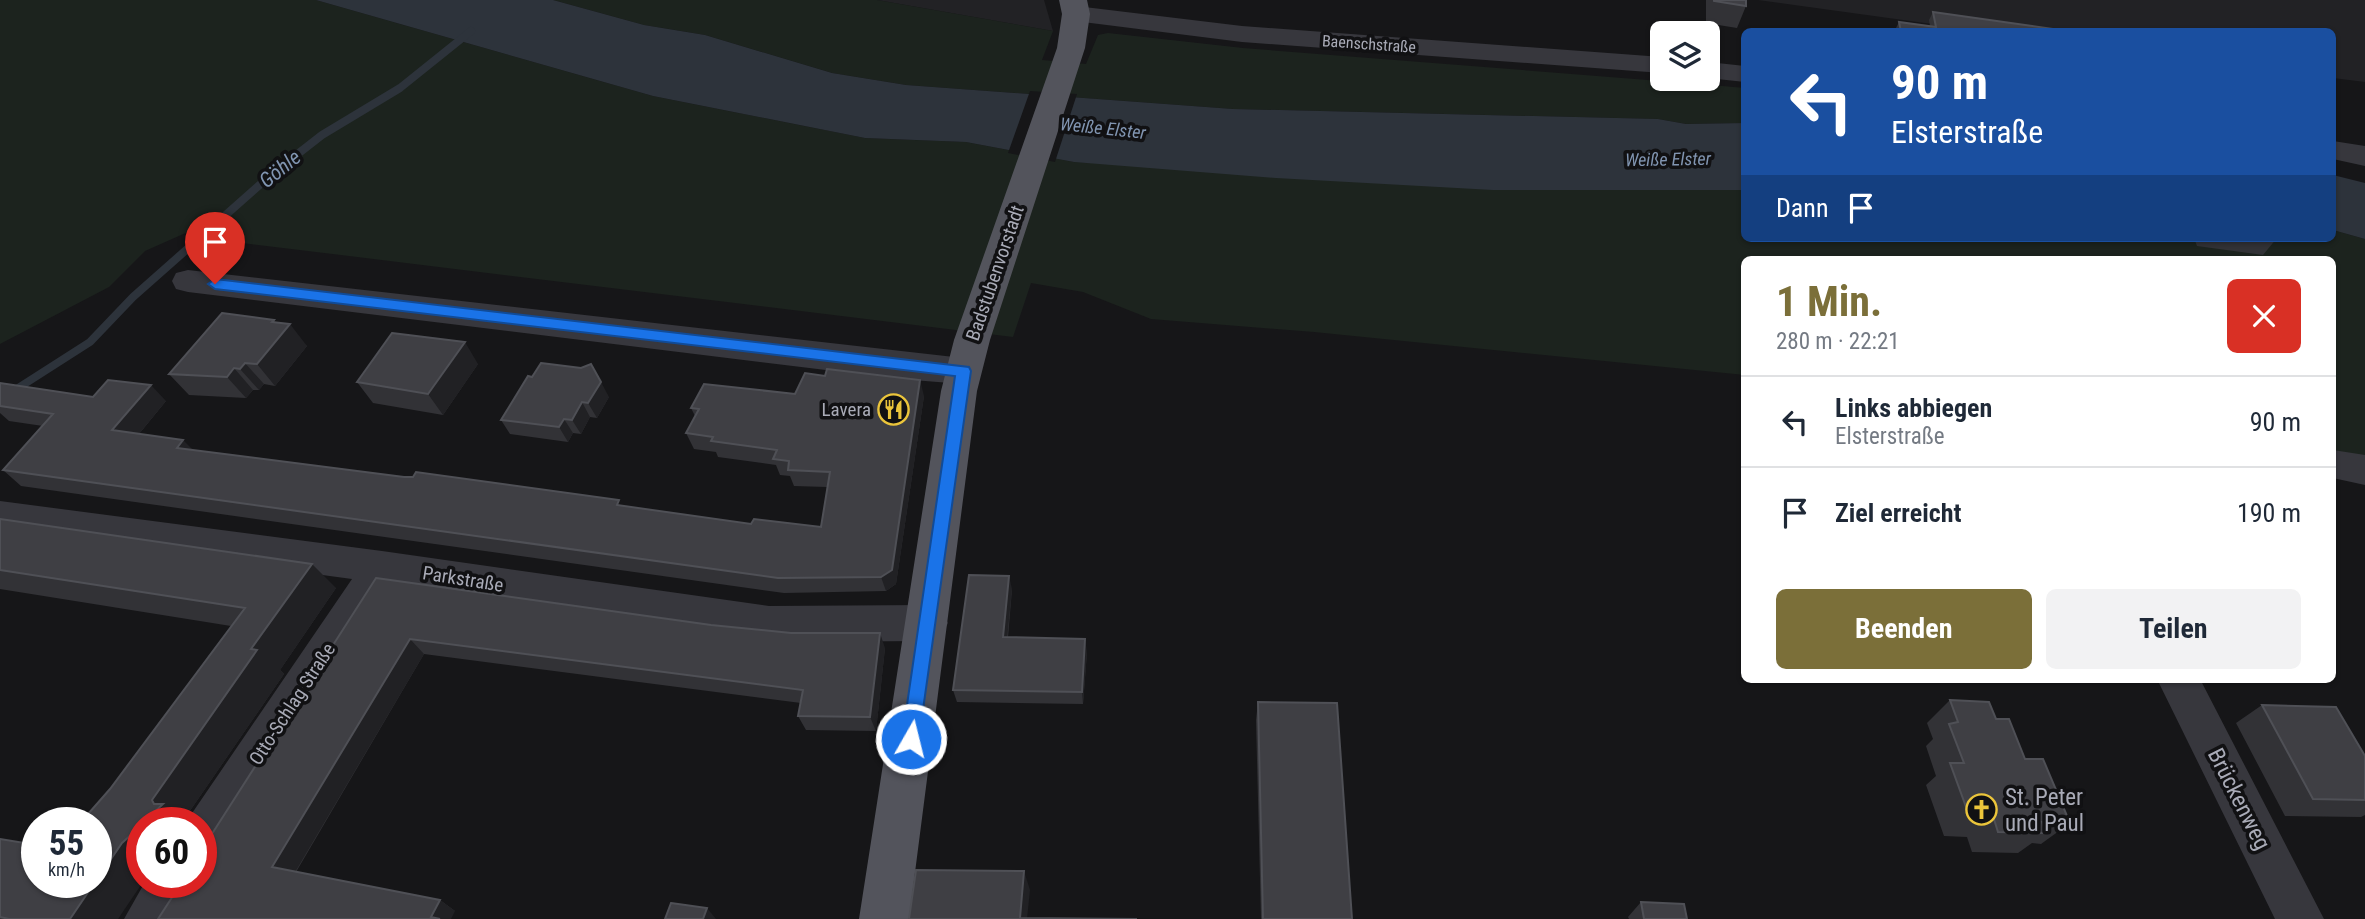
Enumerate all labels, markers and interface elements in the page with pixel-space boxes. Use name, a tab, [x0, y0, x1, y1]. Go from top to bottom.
map controls	[1650, 21, 1720, 91]
button: layers	[1650, 21, 1720, 91]
street label: Baenschstraße	[1321, 31, 1417, 57]
text: 90 m	[1891, 54, 1988, 111]
icon: left	[1776, 56, 1867, 147]
water label: Weiße Elster	[1059, 113, 1148, 143]
text: Elsterstraße	[1891, 113, 2043, 151]
water label: Göhle	[254, 145, 306, 193]
water label: Weiße Elster	[1625, 148, 1712, 170]
icon: arrive	[1842, 189, 1880, 227]
text: Dann	[1776, 193, 1828, 223]
street label: Badstubenvorstadt	[961, 202, 1029, 344]
pin	[185, 212, 245, 284]
icon: arrive	[196, 223, 234, 261]
text: 1 Min.	[1776, 277, 1882, 326]
button: close	[2227, 279, 2301, 353]
text: 280 m · 22:21	[1776, 328, 1900, 355]
restaurant icon: Lavera	[877, 392, 911, 426]
text: Links abbiegen	[1835, 393, 1992, 423]
place label: Lavera	[822, 398, 871, 421]
icon: left	[1776, 403, 1814, 441]
text: 90 m	[2250, 407, 2301, 437]
text: Elsterstraße	[1835, 423, 1944, 450]
icon: arrive	[1776, 494, 1814, 532]
text: Ziel erreicht	[1835, 498, 1961, 528]
text: 190 m	[2237, 498, 2301, 528]
street label: Parkstraße	[421, 561, 505, 597]
button: Beenden	[1776, 589, 2032, 669]
button: Teilen	[2046, 589, 2301, 669]
street label: Otto-Schlag Straße	[244, 639, 340, 769]
position arrow	[874, 702, 948, 776]
street label: Brückenweg	[2202, 744, 2276, 854]
place label: St. Peter und Paul	[2005, 784, 2084, 837]
church icon: St. Peter und Paul	[1965, 793, 1999, 827]
speed limit sign: 60	[126, 807, 217, 898]
text: 55	[49, 823, 84, 864]
text: km/h	[48, 859, 85, 880]

